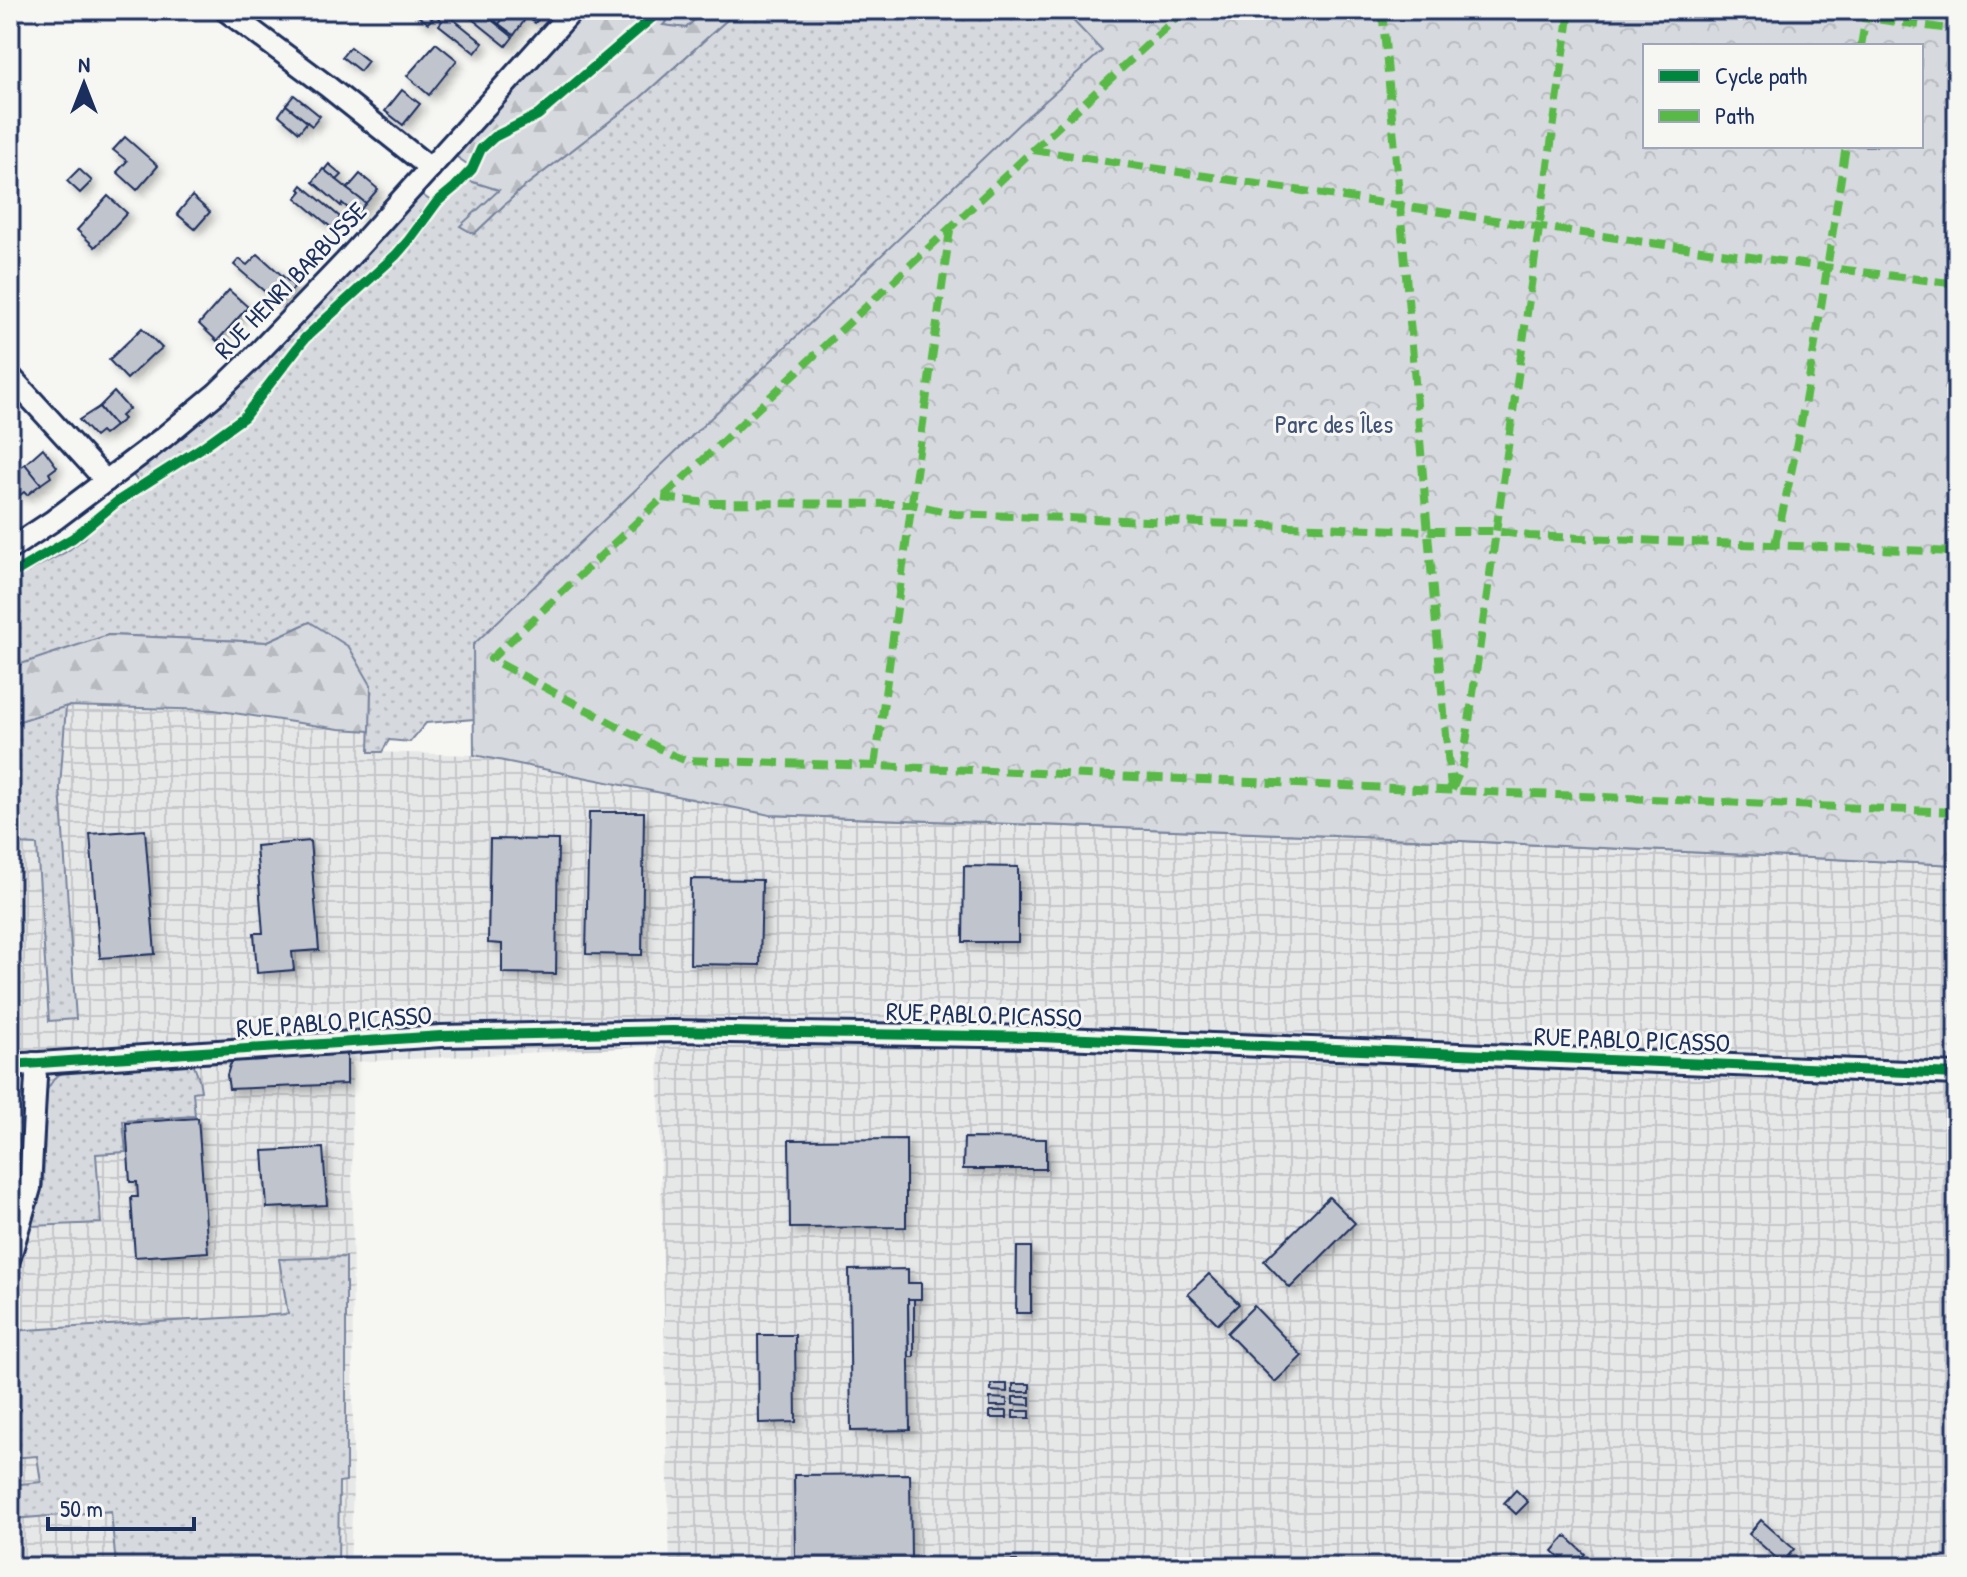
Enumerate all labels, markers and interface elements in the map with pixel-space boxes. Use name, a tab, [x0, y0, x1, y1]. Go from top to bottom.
north arrow	[44, 44, 124, 124]
legend	[1643, 44, 1923, 148]
text: N	[78, 49, 90, 79]
text: Cycle path	[1715, 59, 1807, 91]
text: Path	[1715, 99, 1754, 131]
street label: RUE HENRI BARBUSSE	[206, 194, 374, 366]
park label: Parc des Îles	[1275, 406, 1393, 441]
street label: RUE PABLO PICASSO	[885, 993, 1083, 1035]
street label: RUE PABLO PICASSO	[235, 997, 433, 1045]
street label: RUE PABLO PICASSO	[1533, 1018, 1731, 1060]
scale bar	[48, 1481, 194, 1531]
text: 50 m	[60, 1492, 103, 1524]

